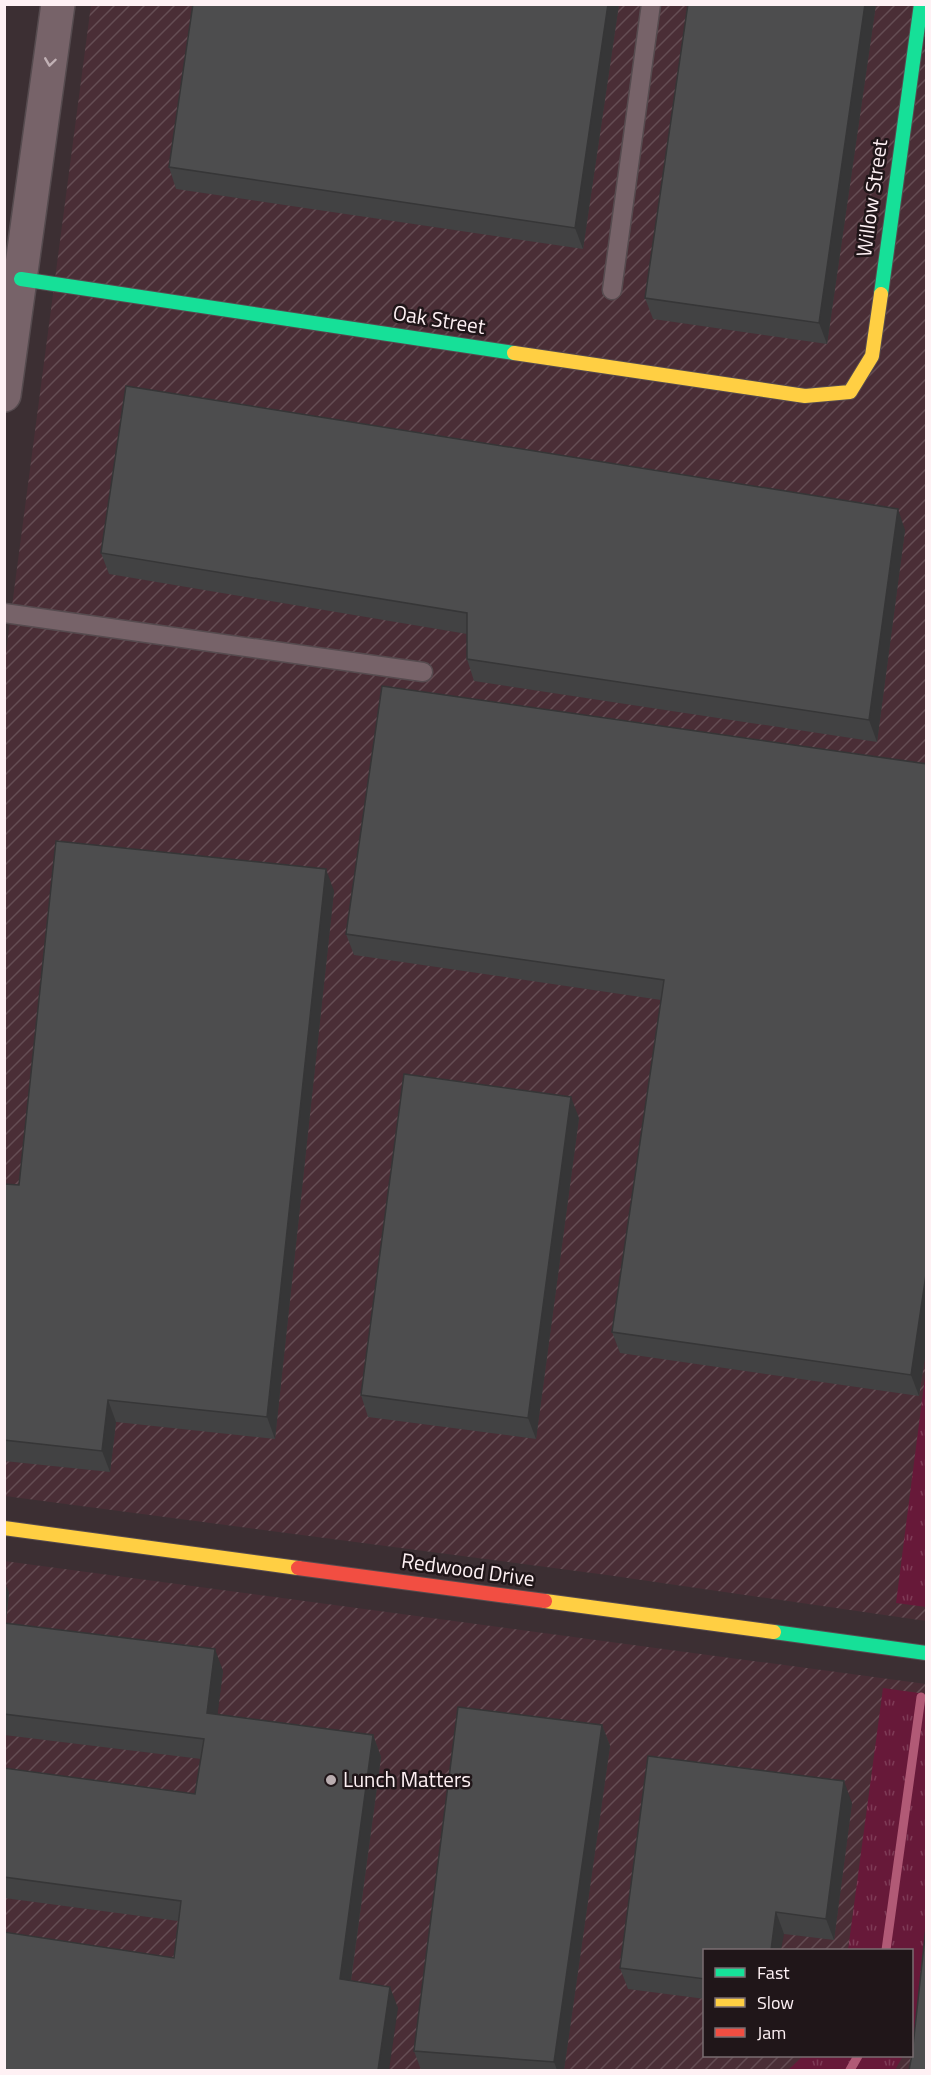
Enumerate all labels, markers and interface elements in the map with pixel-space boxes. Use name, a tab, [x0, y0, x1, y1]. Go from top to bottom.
one-way arrow	[45, 58, 57, 67]
street label: Willow Street	[847, 136, 895, 259]
street label: Oak Street	[391, 296, 488, 342]
street label: Redwood Drive	[399, 1544, 537, 1594]
place label: Lunch Matters	[343, 1763, 471, 1795]
marker: Lunch Matters	[324, 1773, 338, 1787]
legend	[703, 1949, 913, 2057]
text: Fast	[757, 1959, 790, 1986]
text: Slow	[757, 1989, 794, 2016]
text: Jam	[757, 2019, 786, 2046]

